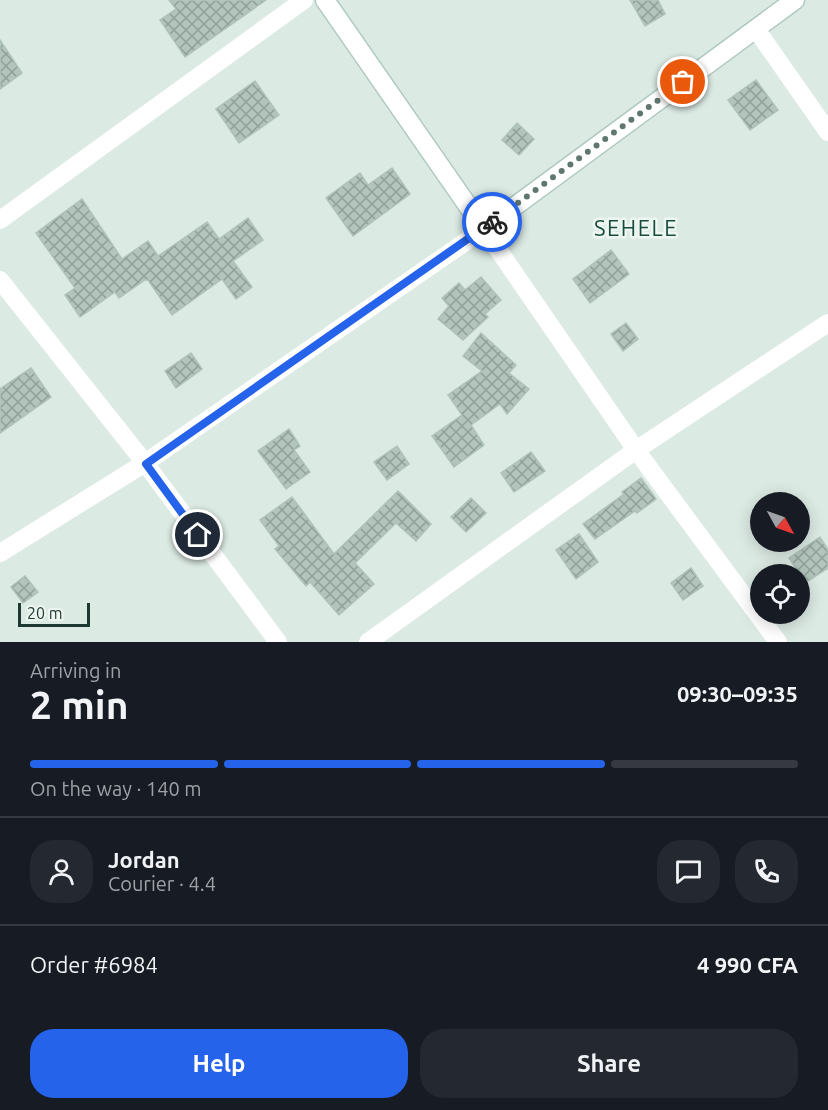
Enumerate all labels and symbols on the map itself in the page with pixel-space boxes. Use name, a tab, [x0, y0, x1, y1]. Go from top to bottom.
pin	[657, 56, 708, 107]
courier	[462, 192, 522, 252]
district label: SEHELE	[594, 215, 678, 240]
north arrow	[750, 492, 810, 552]
pin	[172, 509, 223, 560]
scale bar	[18, 600, 90, 628]

